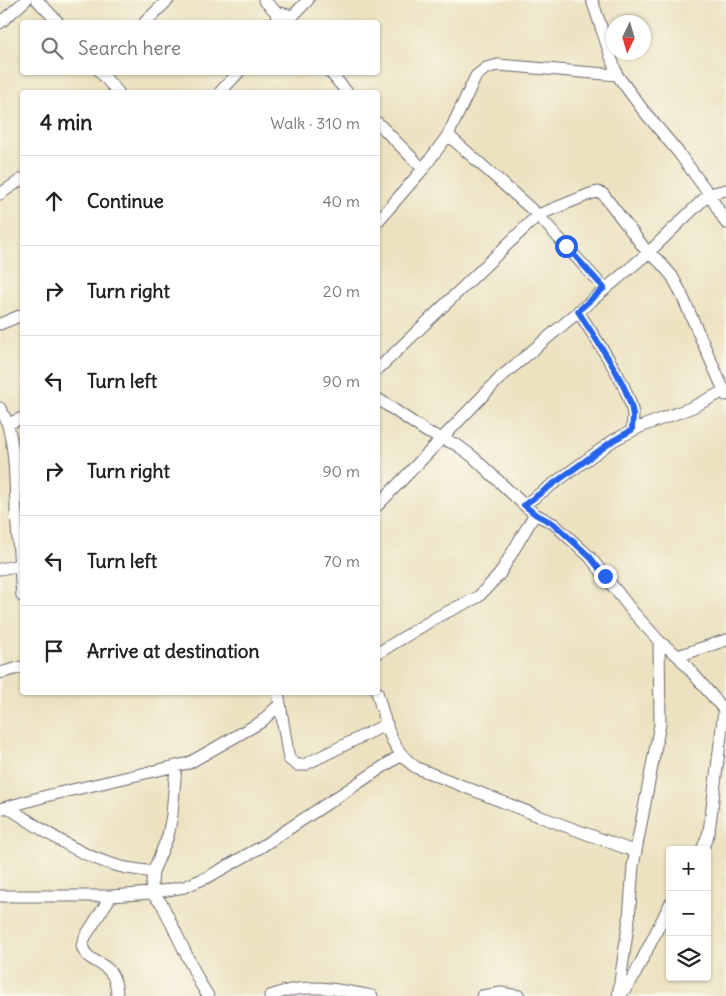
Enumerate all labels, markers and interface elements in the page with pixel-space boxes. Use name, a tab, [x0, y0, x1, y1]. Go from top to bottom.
north arrow	[606, 15, 651, 60]
search box	[20, 20, 380, 75]
icon: search	[38, 34, 66, 62]
text: Search here	[78, 36, 181, 60]
text: 4 min	[40, 109, 92, 136]
text: Walk · 310 m	[270, 113, 360, 133]
icon: ahead	[40, 187, 68, 215]
text: Continue	[87, 189, 164, 213]
text: 40 m	[322, 191, 360, 211]
route start	[555, 235, 578, 258]
icon: right	[40, 277, 68, 305]
text: Turn right	[87, 279, 170, 303]
text: 20 m	[323, 281, 360, 301]
icon: left	[40, 367, 68, 395]
text: Turn left	[87, 369, 157, 393]
text: 90 m	[322, 371, 360, 391]
icon: right	[40, 457, 68, 485]
text: Turn right	[87, 459, 170, 483]
text: 90 m	[322, 461, 360, 481]
icon: left	[40, 547, 68, 575]
text: Turn left	[87, 549, 157, 573]
text: 70 m	[324, 551, 360, 571]
route end	[594, 565, 617, 588]
icon: arrive	[40, 637, 68, 665]
text: Arrive at destination	[87, 639, 260, 663]
map controls	[666, 846, 711, 981]
button: +	[666, 846, 711, 891]
button: −	[666, 891, 711, 936]
button: layers	[666, 936, 711, 981]

